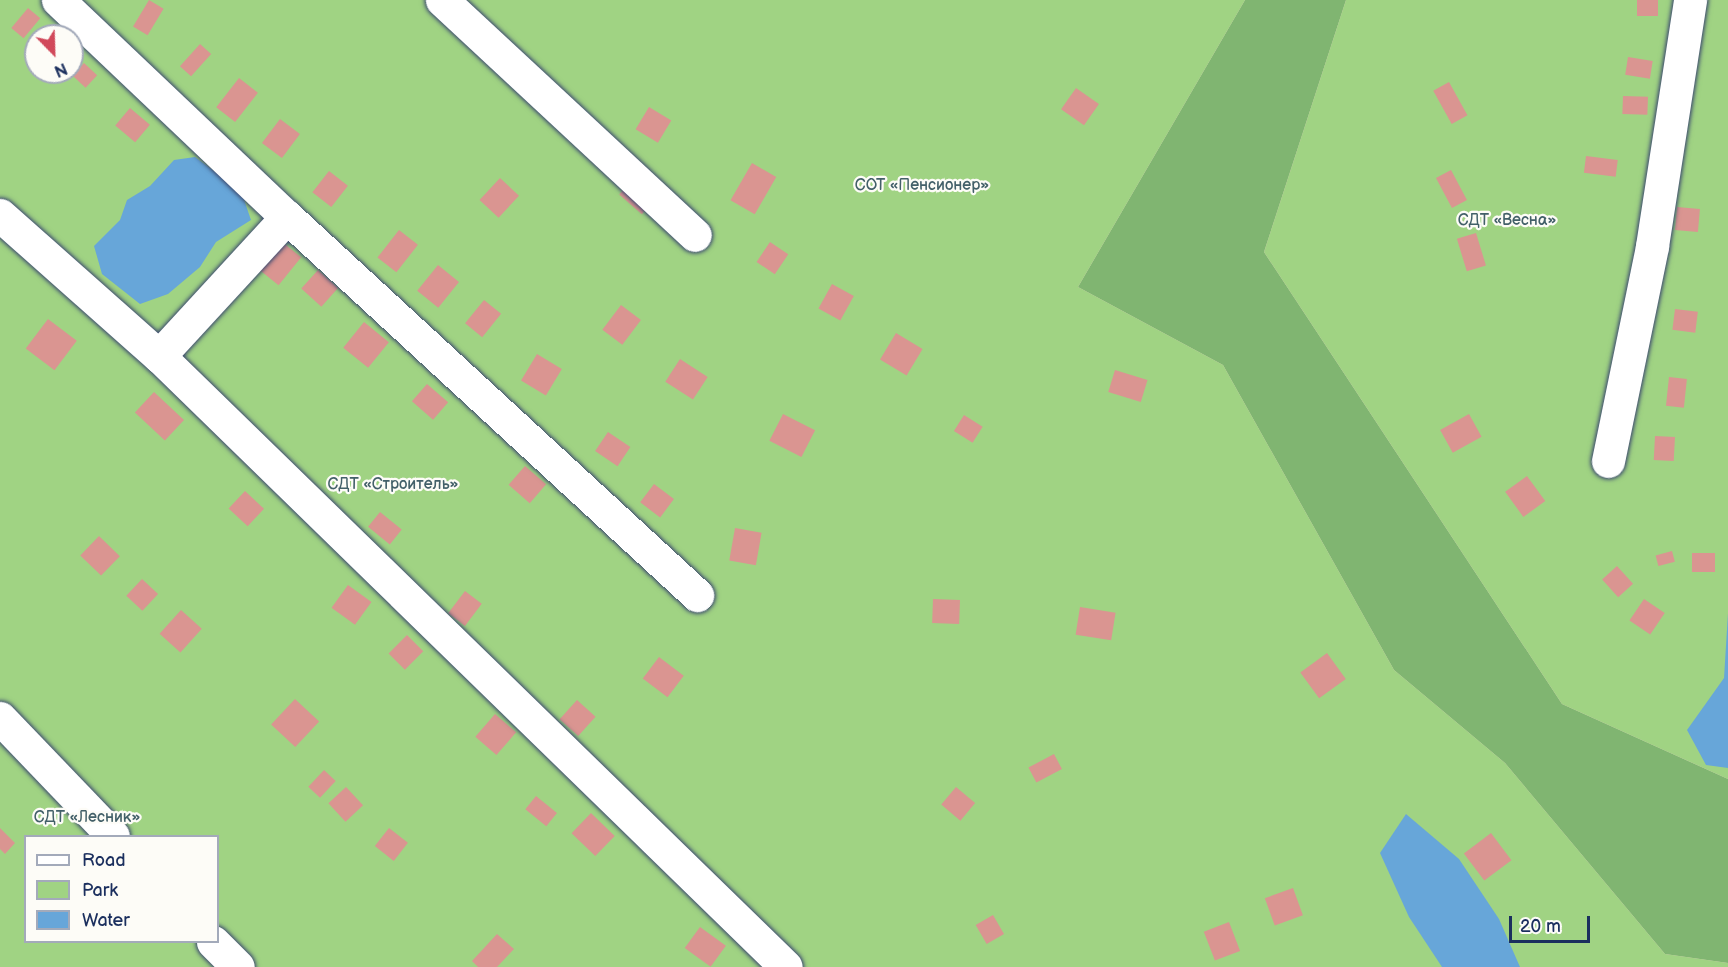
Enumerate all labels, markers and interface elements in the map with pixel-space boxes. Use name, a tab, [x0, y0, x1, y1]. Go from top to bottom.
north arrow	[24, 24, 84, 84]
text: N	[51, 58, 70, 80]
park label: СОТ «Пенсионер»	[855, 176, 989, 196]
park label: СДТ «Весна»	[1458, 211, 1556, 231]
park label: СДТ «Строитель»	[327, 475, 459, 495]
park label: СДТ «Лесник»	[34, 808, 140, 828]
legend	[24, 835, 219, 943]
text: Road	[82, 850, 126, 871]
text: Park	[82, 880, 118, 901]
scale bar	[1512, 904, 1593, 942]
text: Water	[82, 910, 130, 931]
text: 20 m	[1520, 916, 1561, 937]

